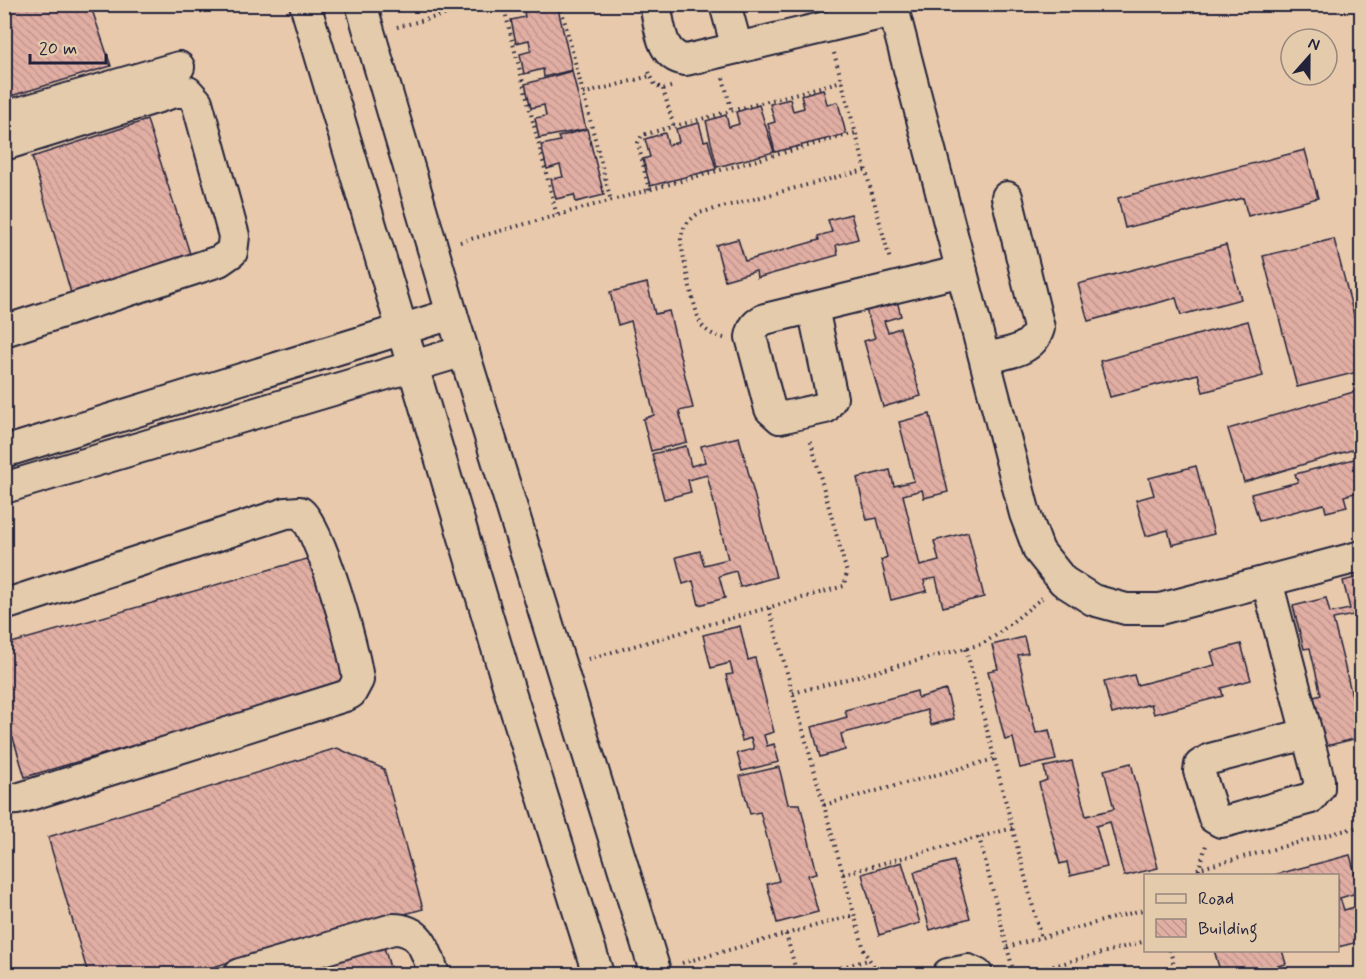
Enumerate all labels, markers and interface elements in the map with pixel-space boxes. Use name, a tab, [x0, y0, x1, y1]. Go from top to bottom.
scale bar	[30, 27, 106, 65]
north arrow	[1279, 27, 1339, 87]
text: N	[1305, 33, 1323, 56]
text: 20 m	[39, 37, 77, 61]
legend	[1144, 874, 1339, 952]
text: Road	[1198, 887, 1234, 911]
text: Building	[1198, 917, 1258, 943]

